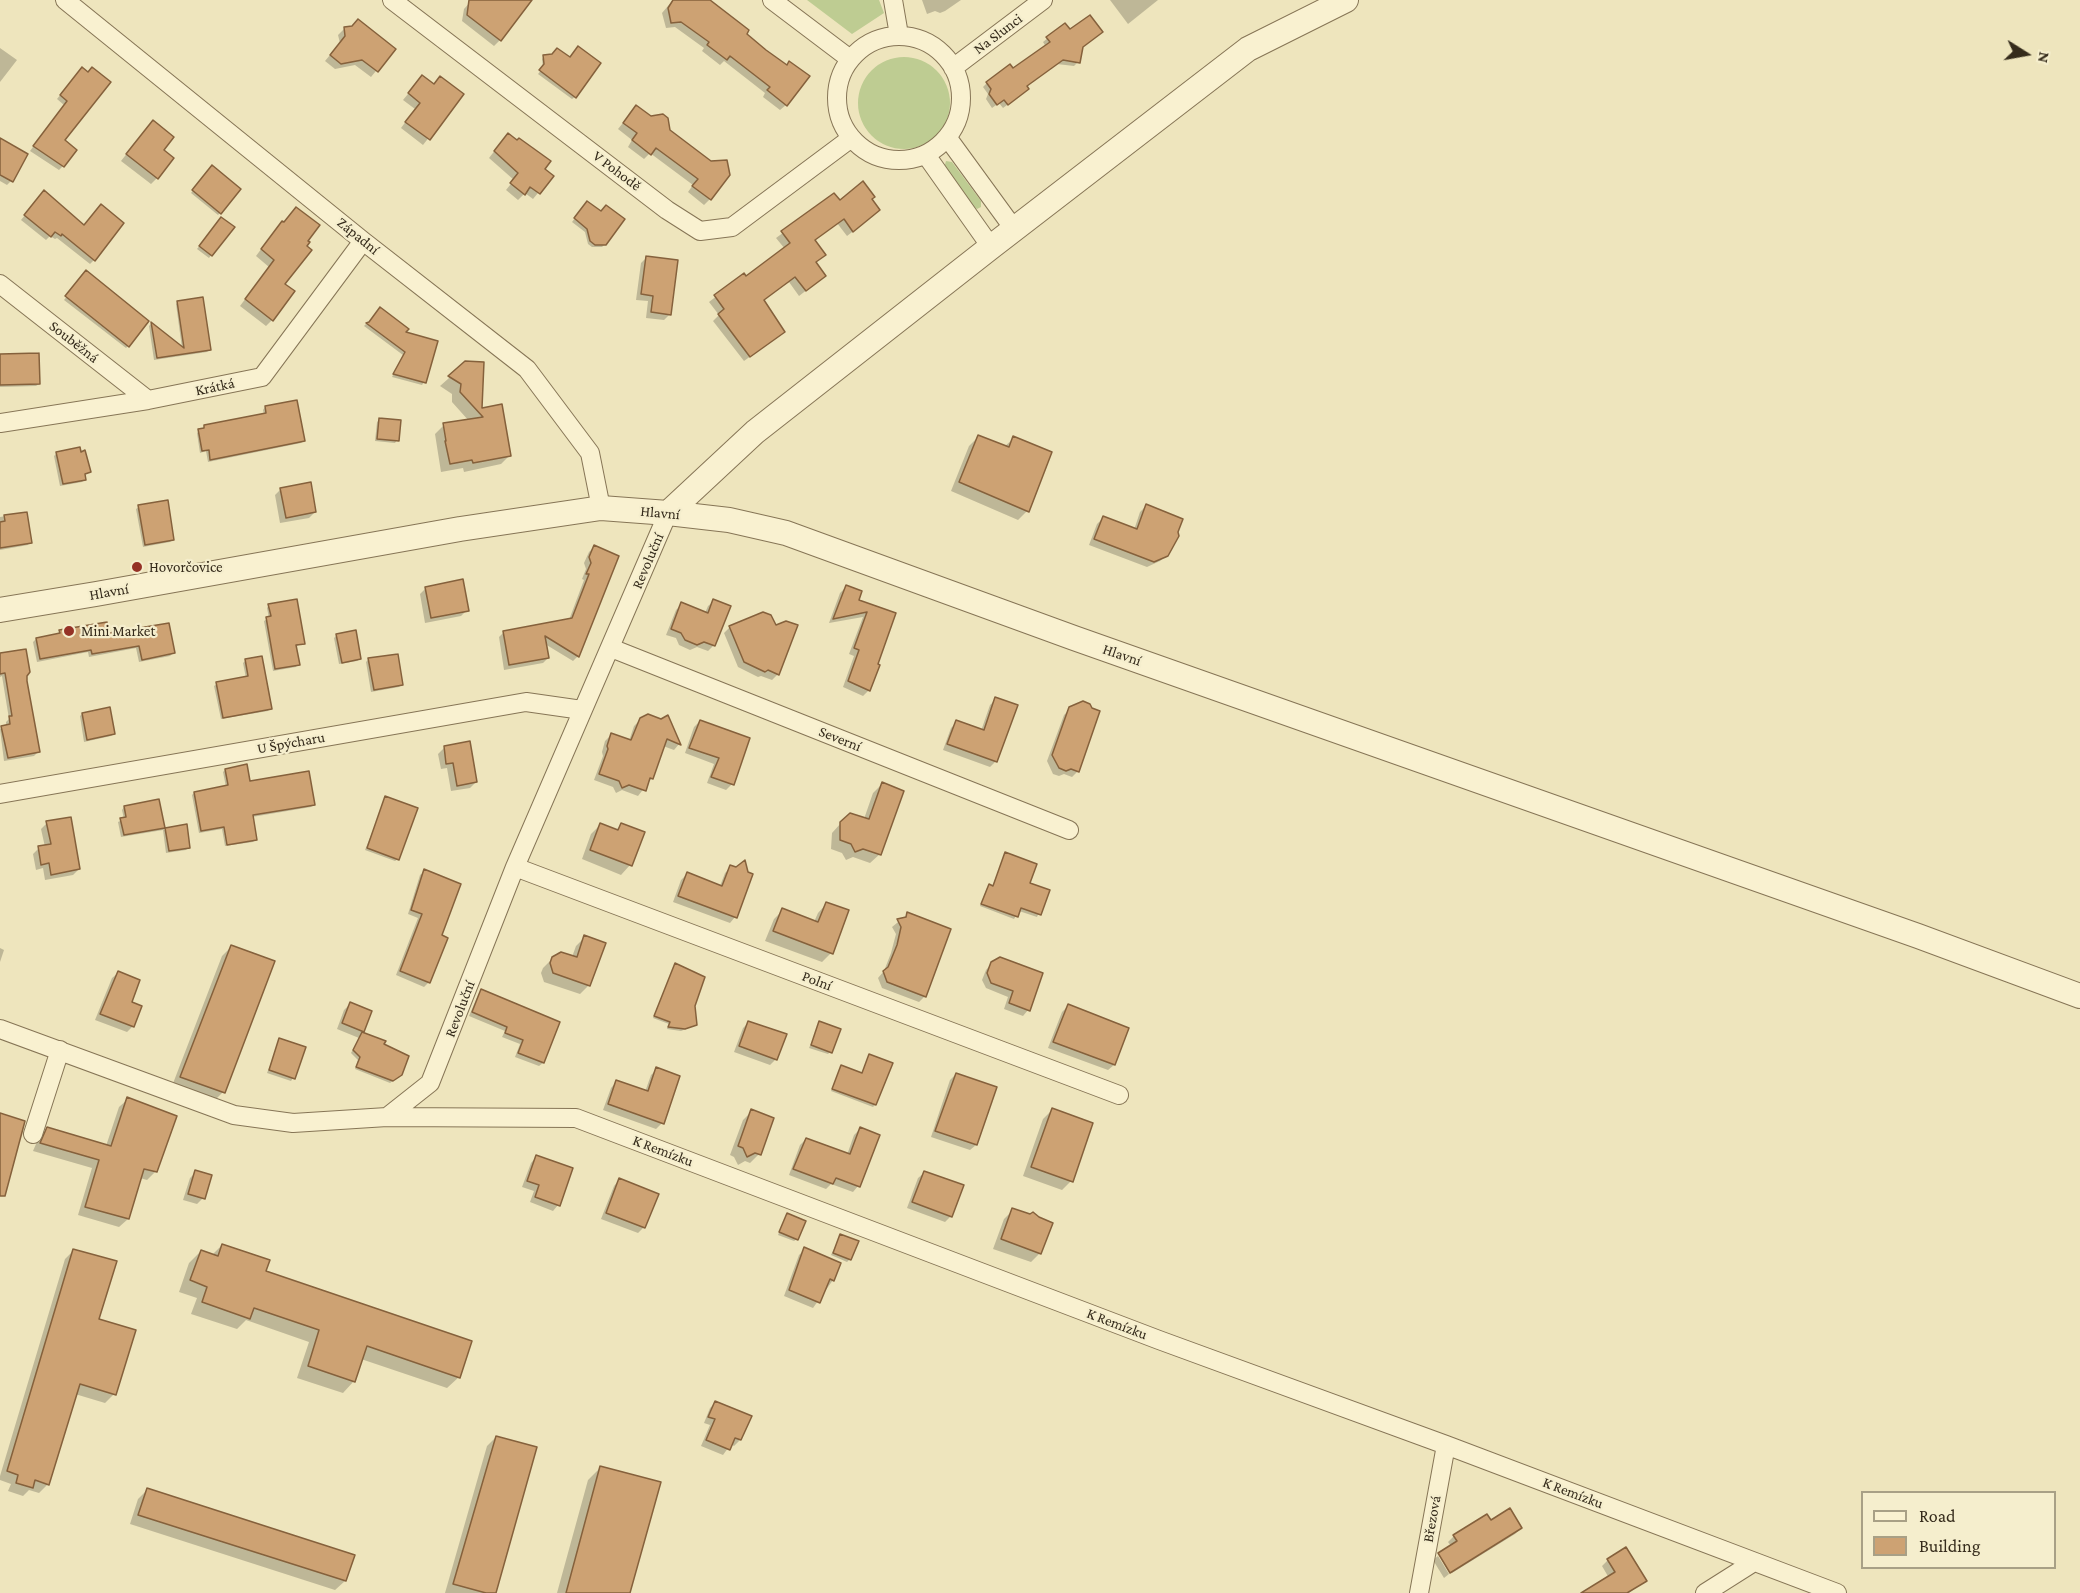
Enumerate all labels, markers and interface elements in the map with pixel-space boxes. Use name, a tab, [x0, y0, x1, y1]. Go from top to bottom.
street label: Na Slunci	[970, 10, 1026, 58]
north arrow	[1996, 24, 2056, 84]
text: N	[2035, 51, 2054, 65]
street label: V Pohodě	[589, 147, 645, 195]
street label: Západní	[333, 213, 383, 259]
street label: Souběžná	[46, 317, 102, 367]
street label: Krátká	[194, 374, 236, 400]
street label: Hlavní	[640, 502, 680, 524]
street label: Revoluční	[628, 530, 668, 592]
place label: Hovorčovice	[149, 558, 223, 576]
marker: Hovorčovice	[130, 560, 144, 574]
street label: Hlavní	[88, 580, 130, 604]
place label: Mini Market	[81, 622, 155, 640]
marker: Mini Market	[62, 624, 76, 638]
street label: Hlavní	[1100, 640, 1144, 670]
street label: Severní	[816, 722, 864, 756]
street label: U Špýcharu	[256, 728, 326, 758]
street label: Polní	[799, 967, 835, 995]
street label: Revoluční	[441, 978, 479, 1040]
street label: K Remízku	[630, 1131, 696, 1171]
street label: K Remízku	[1084, 1304, 1150, 1344]
street label: K Remízku	[1540, 1473, 1606, 1513]
legend	[1861, 1491, 2056, 1569]
street label: Březová	[1419, 1494, 1445, 1544]
text: Road	[1919, 1506, 1956, 1526]
text: Building	[1919, 1536, 1980, 1556]

